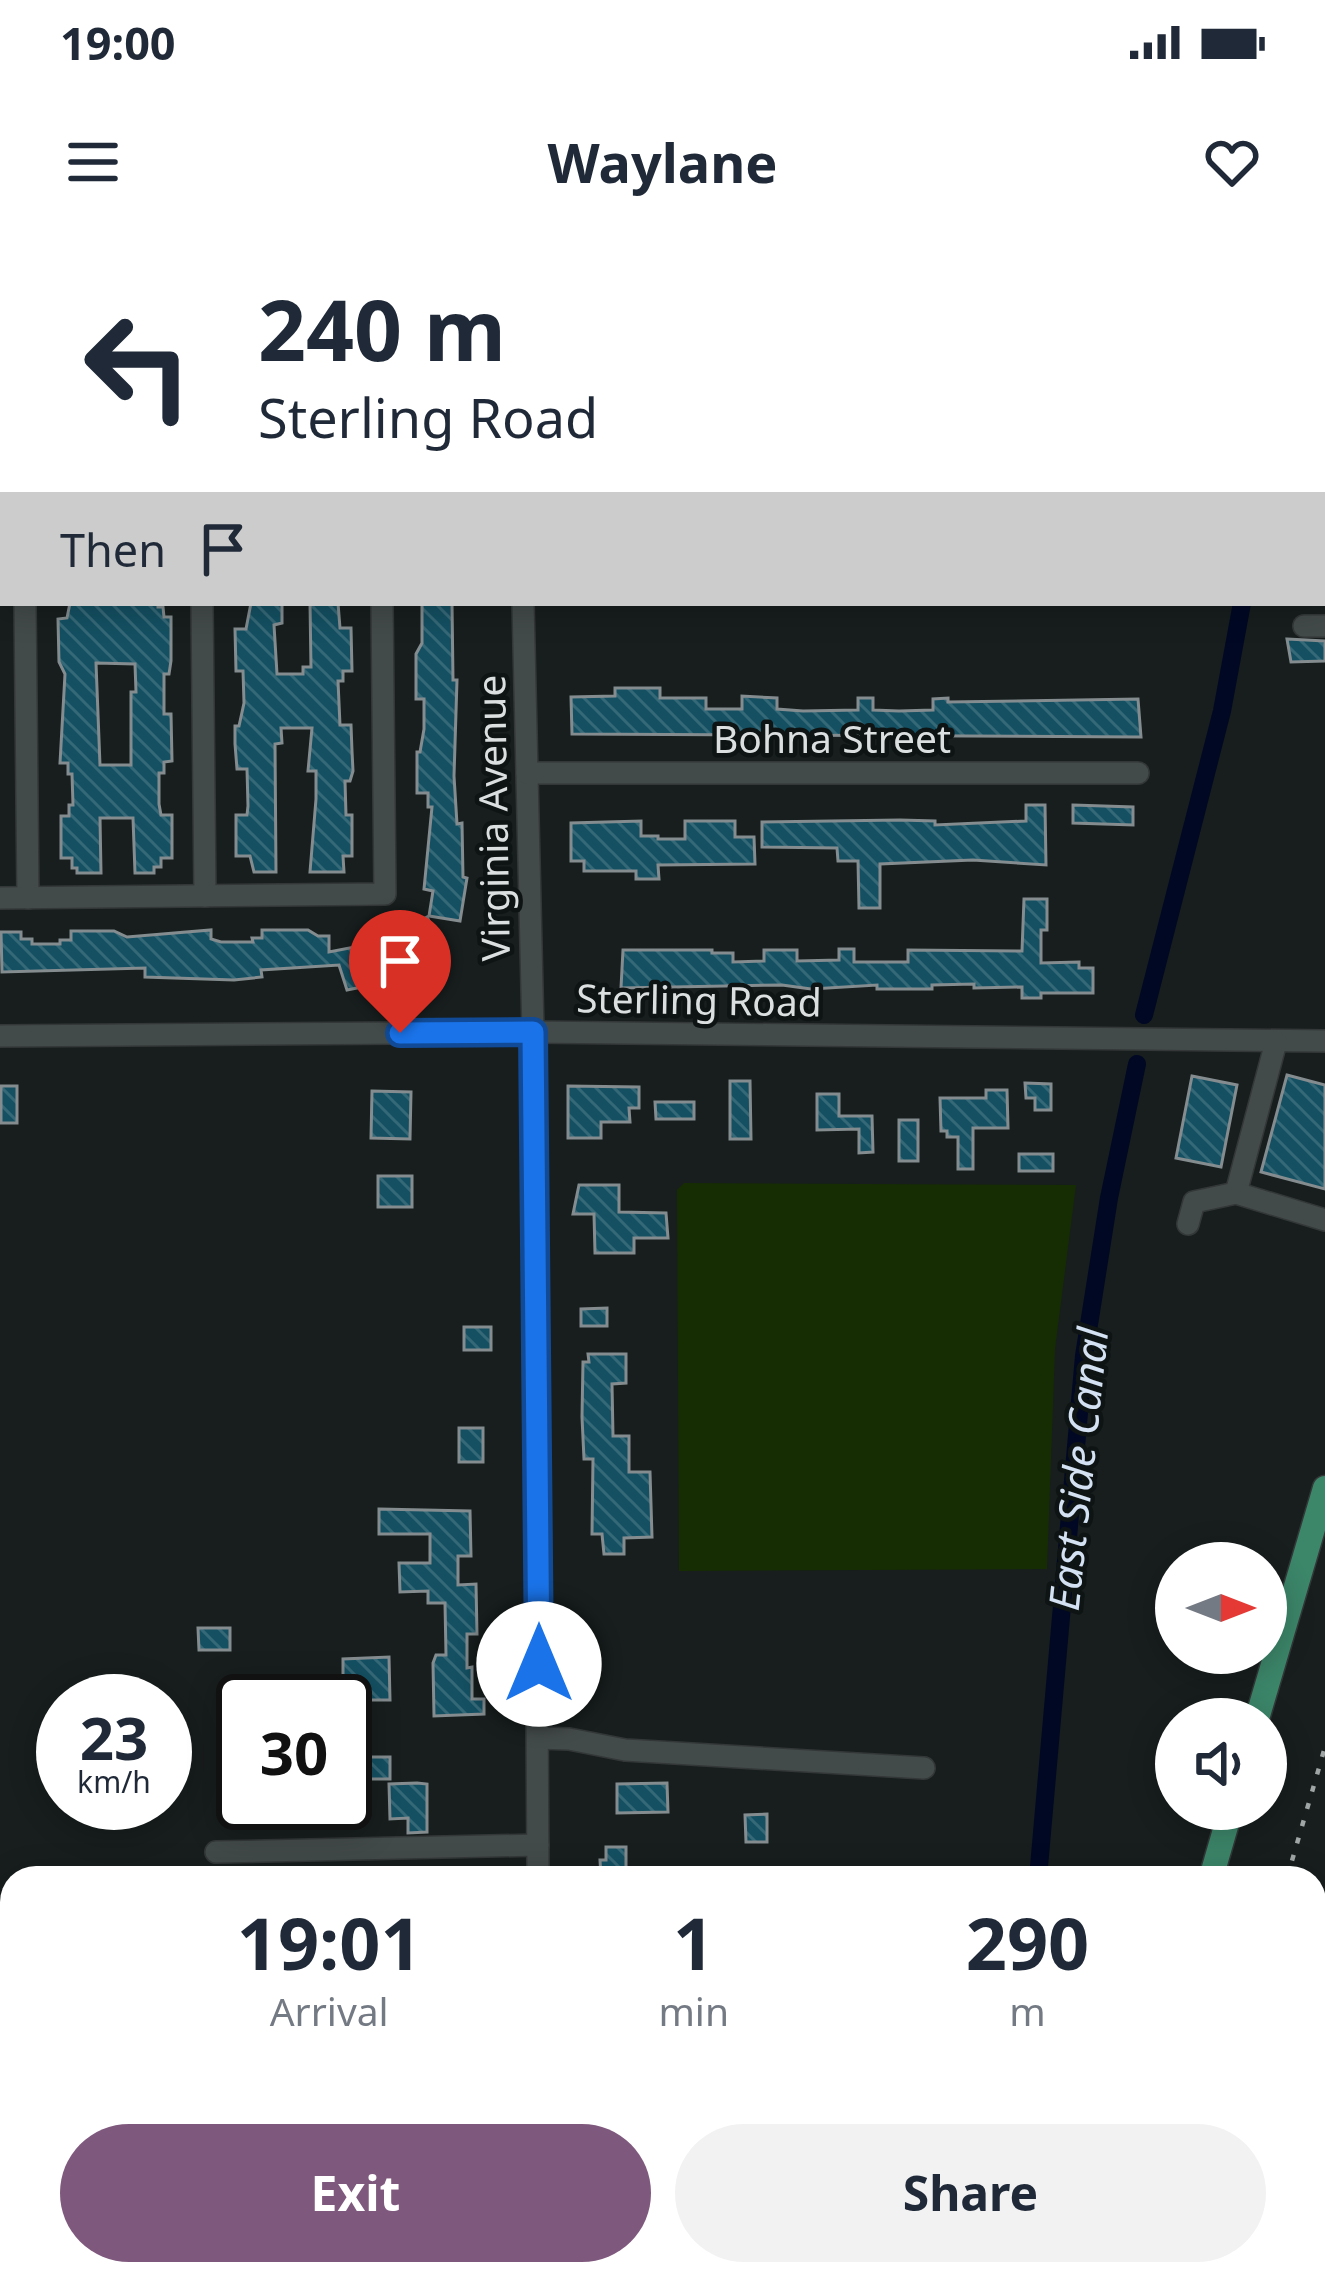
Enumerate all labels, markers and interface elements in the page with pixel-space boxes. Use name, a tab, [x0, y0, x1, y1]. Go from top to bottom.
text: 19:00	[60, 12, 176, 73]
text: Waylane	[547, 125, 778, 199]
icon: menu	[60, 129, 126, 195]
icon: heart	[1199, 129, 1265, 195]
text: 240 m	[258, 271, 506, 386]
icon: left	[60, 288, 216, 444]
text: Sterling Road	[258, 380, 598, 454]
icon: arrive	[190, 516, 256, 582]
text: Then	[60, 519, 166, 580]
street label: Virginia Avenue	[463, 674, 521, 962]
street label: Bohna Street	[713, 711, 951, 764]
pin	[349, 910, 451, 1033]
icon: arrive	[367, 928, 433, 994]
street label: Sterling Road	[576, 970, 822, 1028]
water label: East Side Canal	[1034, 1324, 1120, 1613]
north arrow	[1155, 1542, 1287, 1674]
map controls	[1155, 1542, 1287, 1830]
position arrow	[476, 1601, 602, 1727]
speed limit sign: 30	[216, 1674, 372, 1830]
text: 23	[80, 1696, 148, 1778]
button: sound	[1155, 1698, 1287, 1830]
text: km/h	[77, 1761, 151, 1802]
text: 19:01	[237, 1893, 422, 1991]
text: 1	[673, 1893, 714, 1991]
text: 290	[966, 1893, 1089, 1991]
text: Arrival	[270, 1984, 389, 2037]
text: min	[658, 1984, 729, 2037]
text: m	[1009, 1984, 1046, 2037]
button: Exit	[60, 2124, 651, 2262]
button: Share	[675, 2124, 1266, 2262]

